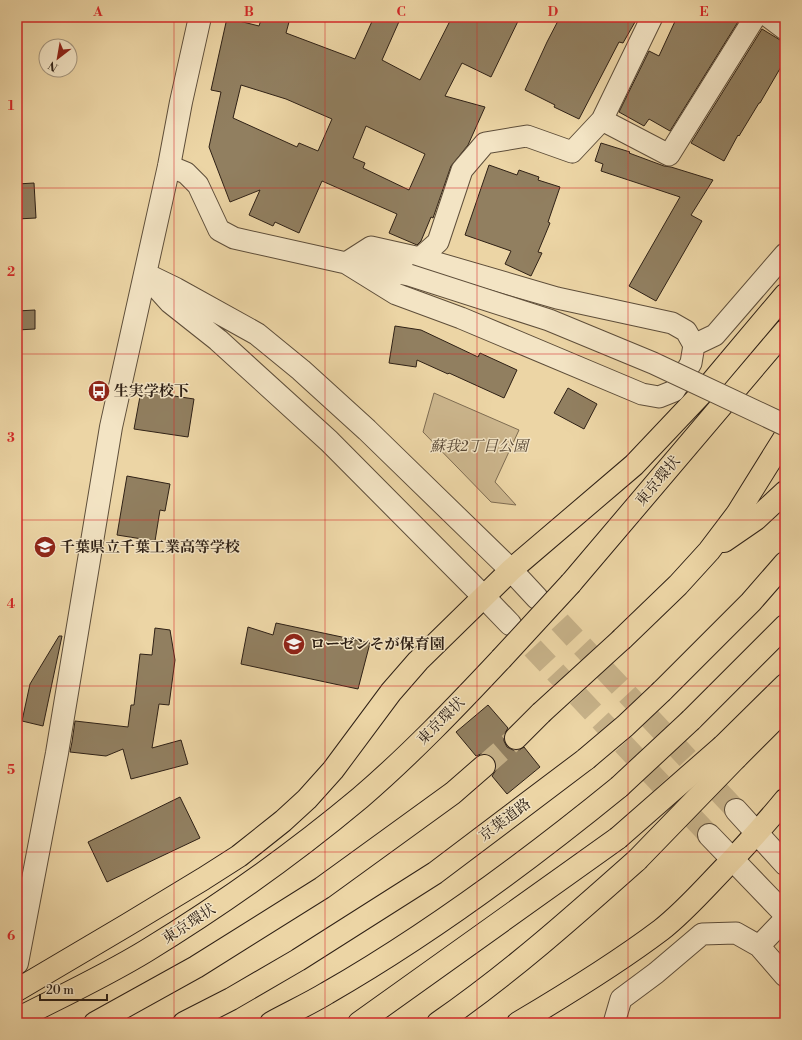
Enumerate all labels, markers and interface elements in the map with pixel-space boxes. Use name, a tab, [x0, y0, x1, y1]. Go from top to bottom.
text: A	[92, 4, 103, 20]
text: B	[244, 4, 254, 20]
text: C	[396, 4, 406, 20]
text: D	[548, 4, 558, 20]
text: E	[699, 4, 709, 20]
north arrow	[38, 38, 78, 78]
text: N	[46, 57, 61, 74]
text: 1	[8, 98, 15, 114]
text: 2	[7, 264, 15, 280]
bus stop icon: 生実学校下	[86, 378, 112, 404]
place label: 生実学校下	[114, 382, 189, 401]
text: 3	[7, 430, 15, 446]
park label: 蘇我2丁目公園	[430, 437, 531, 456]
street label: 東京環状	[631, 452, 685, 510]
school or university icon: 千葉県立千葉工業高等学校	[32, 534, 58, 560]
place label: 千葉県立千葉工業高等学校	[60, 538, 240, 557]
text: 4	[7, 596, 16, 612]
school or university icon: ローゼンそが保育園	[281, 631, 307, 657]
place label: ローゼンそが保育園	[310, 635, 445, 654]
street label: 東京環状	[413, 693, 469, 749]
text: 5	[7, 762, 15, 778]
street label: 京葉道路	[475, 794, 535, 846]
street label: 東京環状	[159, 900, 219, 948]
text: 6	[7, 928, 15, 944]
scale bar	[40, 976, 107, 1002]
text: 20 m	[46, 983, 74, 998]

